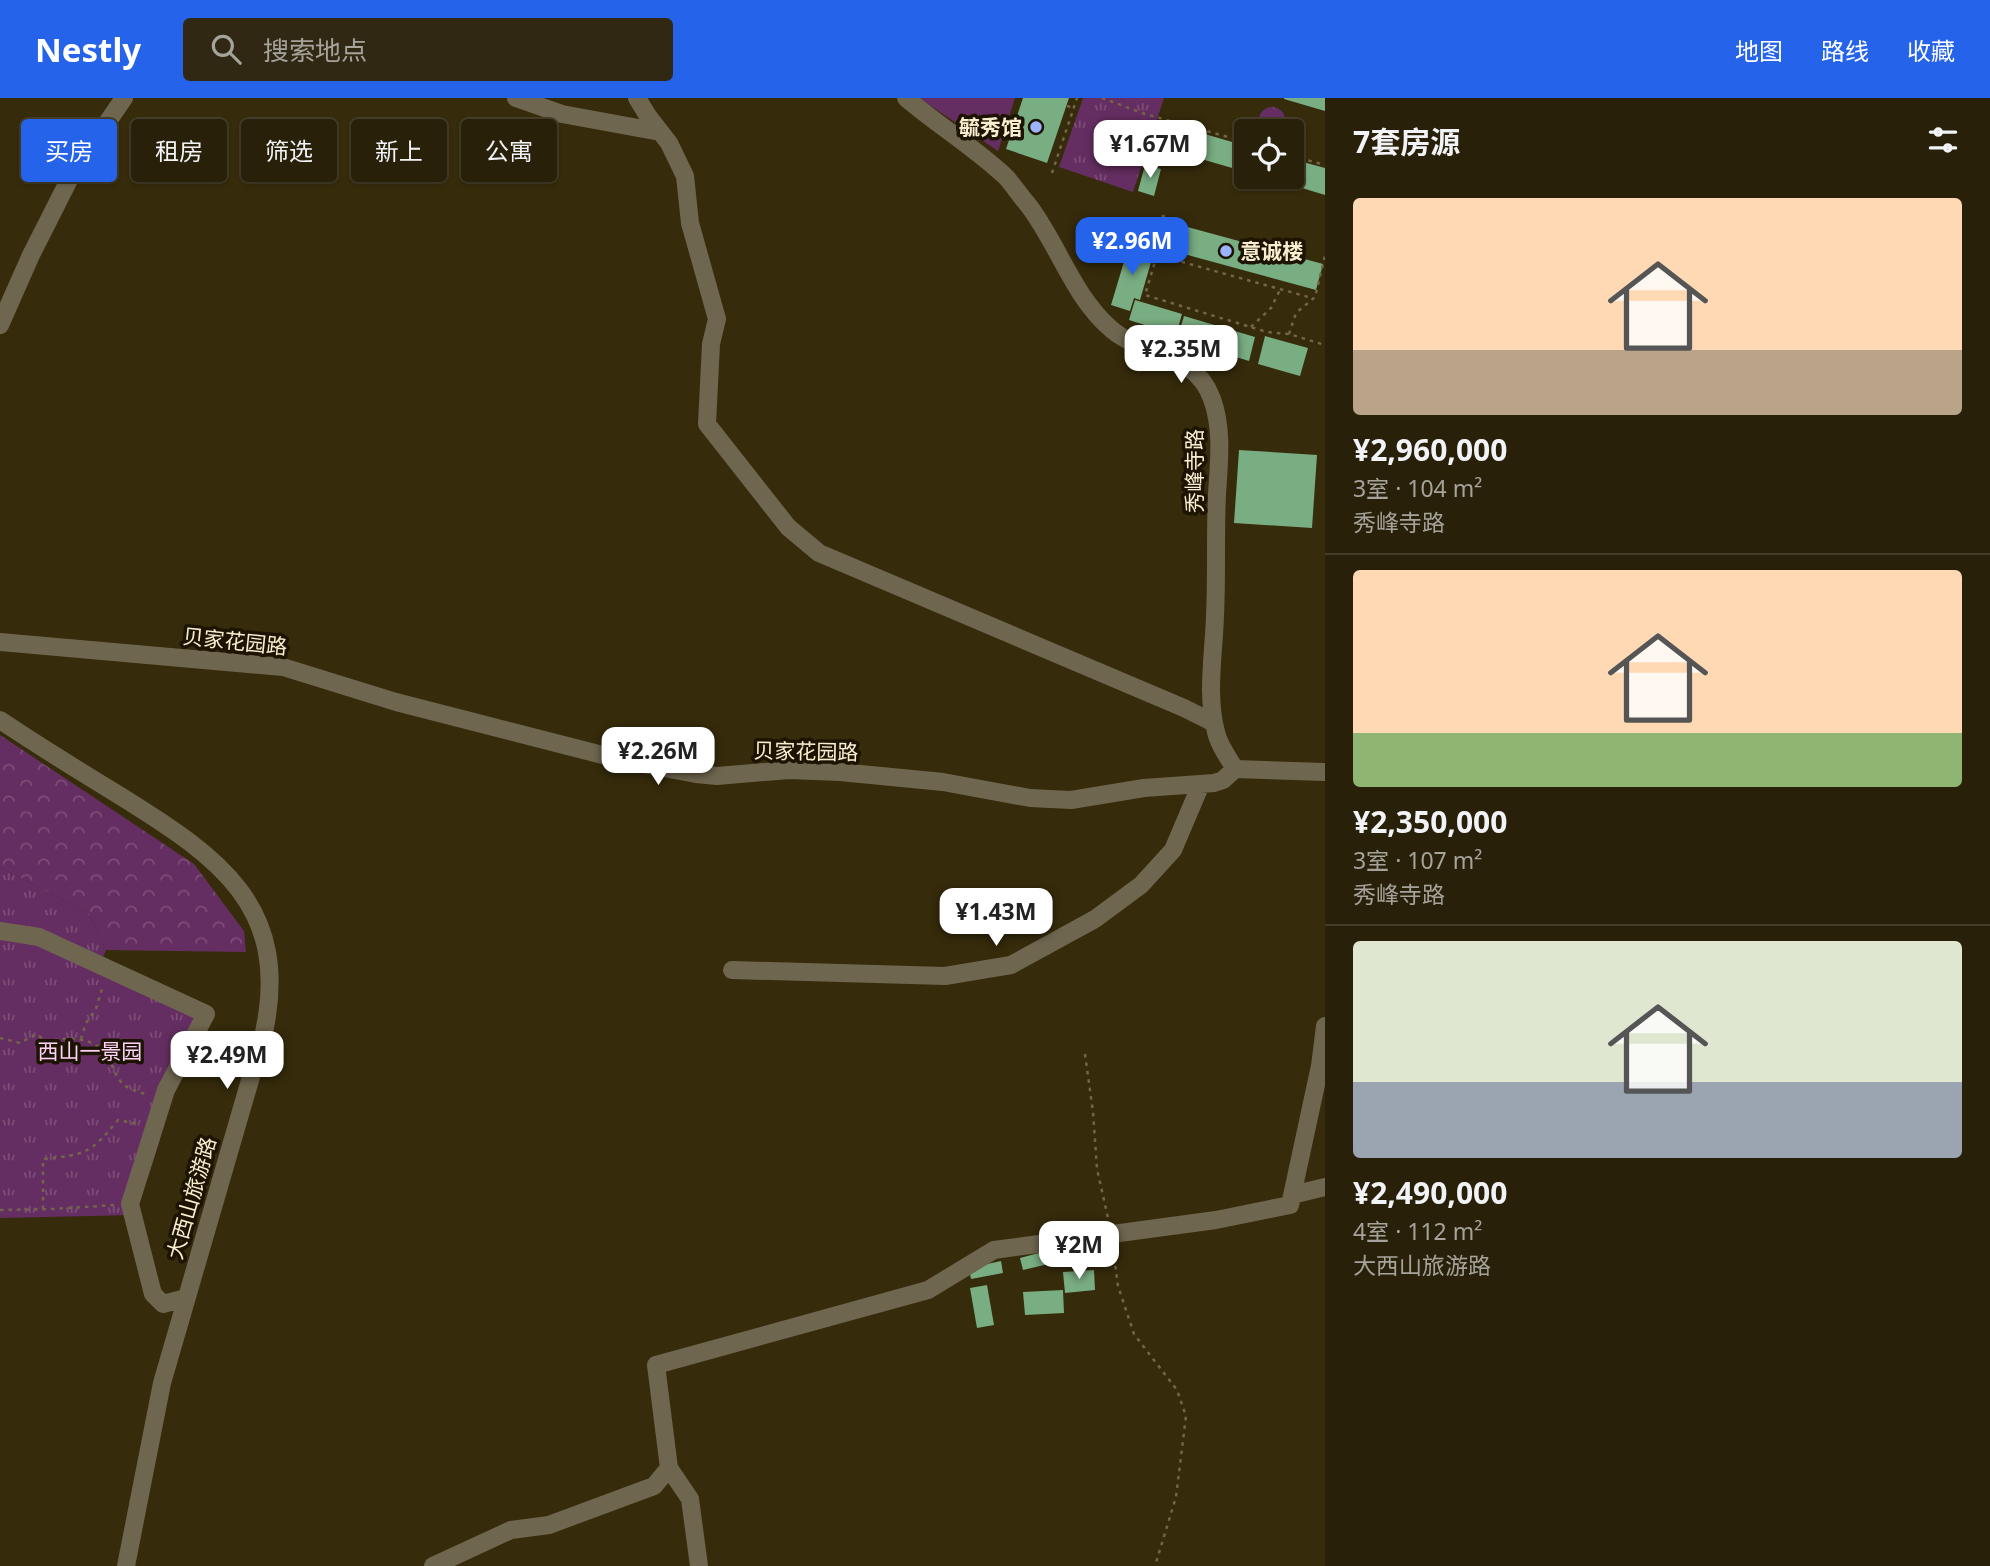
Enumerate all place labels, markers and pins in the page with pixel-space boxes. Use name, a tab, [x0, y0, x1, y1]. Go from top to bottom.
place label: 毓秀馆	[959, 113, 1022, 141]
marker: 毓秀馆	[1028, 119, 1044, 135]
pin: ¥1.67M	[1093, 120, 1207, 180]
pin: ¥2.96M	[1075, 218, 1189, 277]
place label: 意诚楼	[1240, 237, 1303, 265]
marker: 意诚楼	[1218, 243, 1234, 259]
pin: ¥2.35M	[1124, 326, 1238, 385]
pin: ¥2.26M	[601, 728, 715, 787]
pin: ¥1.43M	[939, 888, 1053, 948]
pin: ¥2.49M	[170, 1032, 284, 1091]
pin: ¥2M	[1045, 1222, 1113, 1281]

